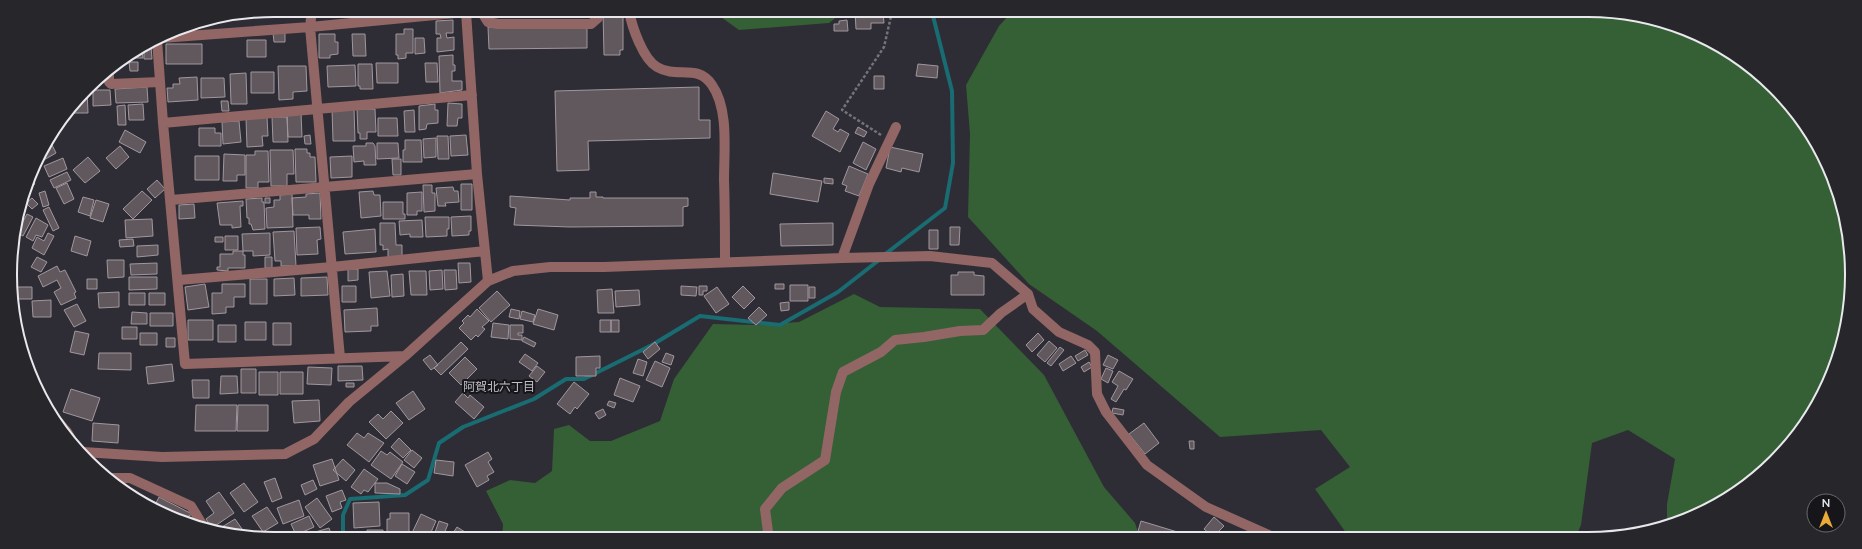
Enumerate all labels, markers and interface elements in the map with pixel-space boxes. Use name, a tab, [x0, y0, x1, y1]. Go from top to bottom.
district label: 阿賀北六丁目	[463, 379, 535, 394]
north arrow	[1806, 493, 1846, 533]
text: N	[1822, 496, 1830, 509]

